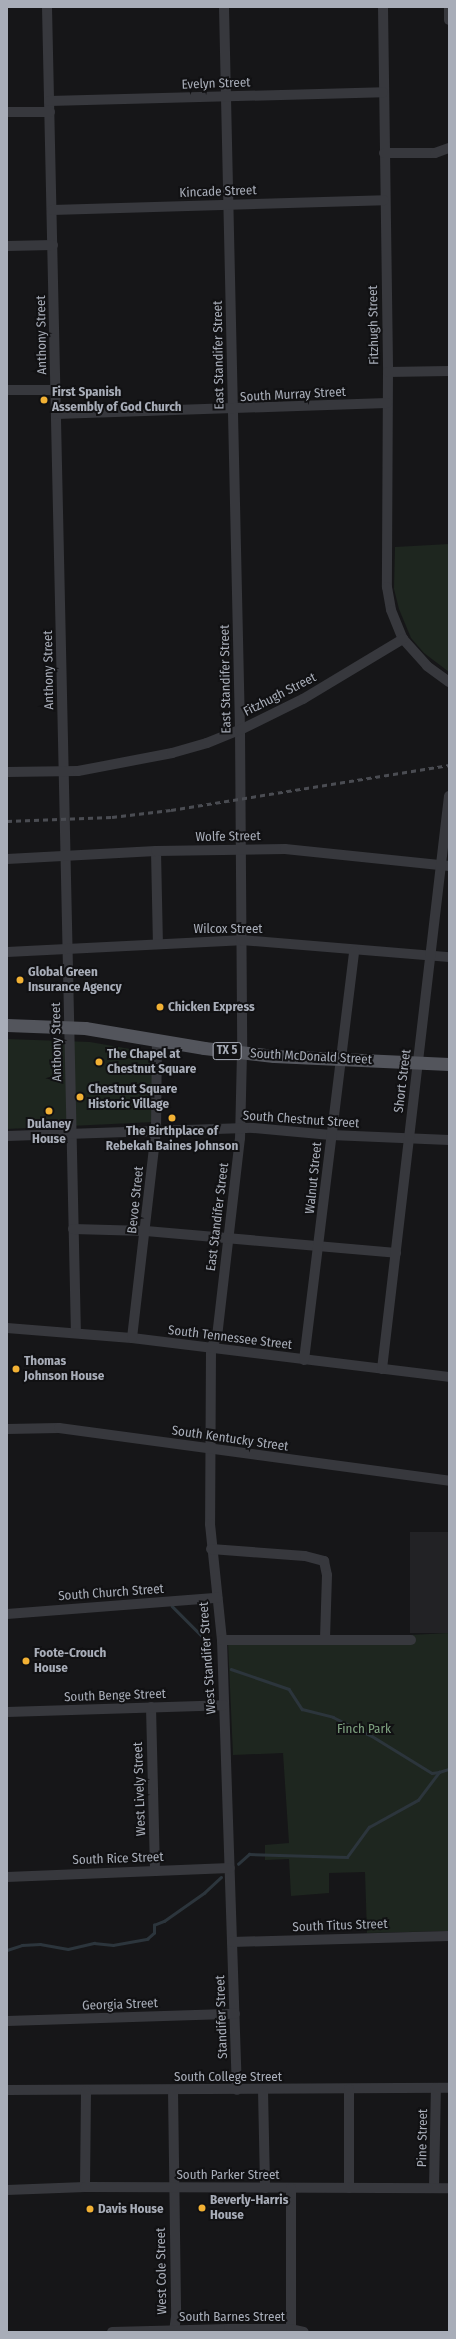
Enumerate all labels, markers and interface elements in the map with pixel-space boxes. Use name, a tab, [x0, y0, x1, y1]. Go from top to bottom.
street label: Evelyn Street	[181, 75, 251, 93]
street label: Kincade Street	[179, 183, 257, 201]
street label: Fitzhugh Street	[366, 285, 382, 365]
street label: Anthony Street	[34, 295, 50, 375]
street label: East Standifer Street	[210, 300, 228, 410]
street label: South Murray Street	[240, 384, 346, 406]
place label: First Spanish Assembly of God Church	[52, 385, 182, 416]
marker: First Spanish Assembly of God Church	[39, 395, 49, 405]
street label: East Standifer Street	[217, 624, 235, 734]
street label: Anthony Street	[41, 630, 57, 710]
street label: Fitzhugh Street	[241, 670, 319, 720]
street label: Wolfe Street	[195, 829, 261, 845]
street label: Wilcox Street	[193, 921, 263, 937]
place label: Global Green Insurance Agency	[28, 965, 122, 996]
marker: Global Green Insurance Agency	[15, 975, 25, 985]
place label: Chicken Express	[168, 999, 255, 1015]
street label: Anthony Street	[49, 1002, 65, 1082]
marker: Chicken Express	[155, 1002, 165, 1012]
road number: TX 5	[212, 1041, 242, 1061]
street label: South McDonald Street	[250, 1046, 372, 1068]
place label: The Chapel at Chestnut Square	[107, 1047, 196, 1078]
street label: Short Street	[391, 1048, 415, 1114]
marker: The Chapel at Chestnut Square	[94, 1057, 104, 1067]
place label: Chestnut Square Historic Village	[88, 1082, 177, 1113]
marker: Chestnut Square Historic Village	[75, 1092, 85, 1102]
marker: Dulaney House	[44, 1106, 54, 1116]
street label: South Chestnut Street	[242, 1108, 360, 1132]
marker: The Birthplace of Rebekah Baines Johnson	[167, 1113, 177, 1123]
place label: Dulaney House	[27, 1117, 71, 1148]
place label: The Birthplace of Rebekah Baines Johnson	[106, 1124, 238, 1155]
street label: Walnut Street	[302, 1141, 326, 1215]
street label: East Standifer Street	[204, 1162, 232, 1272]
street label: Bevoe Street	[125, 1166, 147, 1234]
street label: South Tennessee Street	[167, 1323, 293, 1353]
place label: Thomas Johnson House	[24, 1354, 104, 1385]
marker: Thomas Johnson House	[11, 1364, 21, 1374]
street label: South Kentucky Street	[171, 1423, 289, 1455]
street label: South Church Street	[58, 1582, 164, 1604]
street label: West Standifer Street	[196, 1601, 220, 1715]
place label: Foote-Crouch House	[34, 1646, 106, 1677]
marker: Foote-Crouch House	[21, 1656, 31, 1666]
street label: South Benge Street	[64, 1686, 166, 1706]
park label: Finch Park	[337, 1721, 391, 1737]
street label: West Lively Street	[131, 1742, 149, 1836]
street label: South Rice Street	[72, 1850, 164, 1868]
street label: South Titus Street	[292, 1917, 388, 1935]
street label: Standifer Street	[213, 1975, 231, 2059]
street label: Georgia Street	[82, 1996, 158, 2014]
street label: South College Street	[174, 2069, 282, 2085]
street label: Pine Street	[415, 2109, 431, 2167]
street label: South Parker Street	[176, 2167, 280, 2183]
place label: Beverly-Harris House	[210, 2193, 288, 2224]
place label: Davis House	[98, 2201, 164, 2217]
marker: Beverly-Harris House	[197, 2203, 207, 2213]
marker: Davis House	[85, 2204, 95, 2214]
street label: West Cole Street	[153, 2227, 171, 2315]
street label: South Barnes Street	[179, 2309, 285, 2325]

